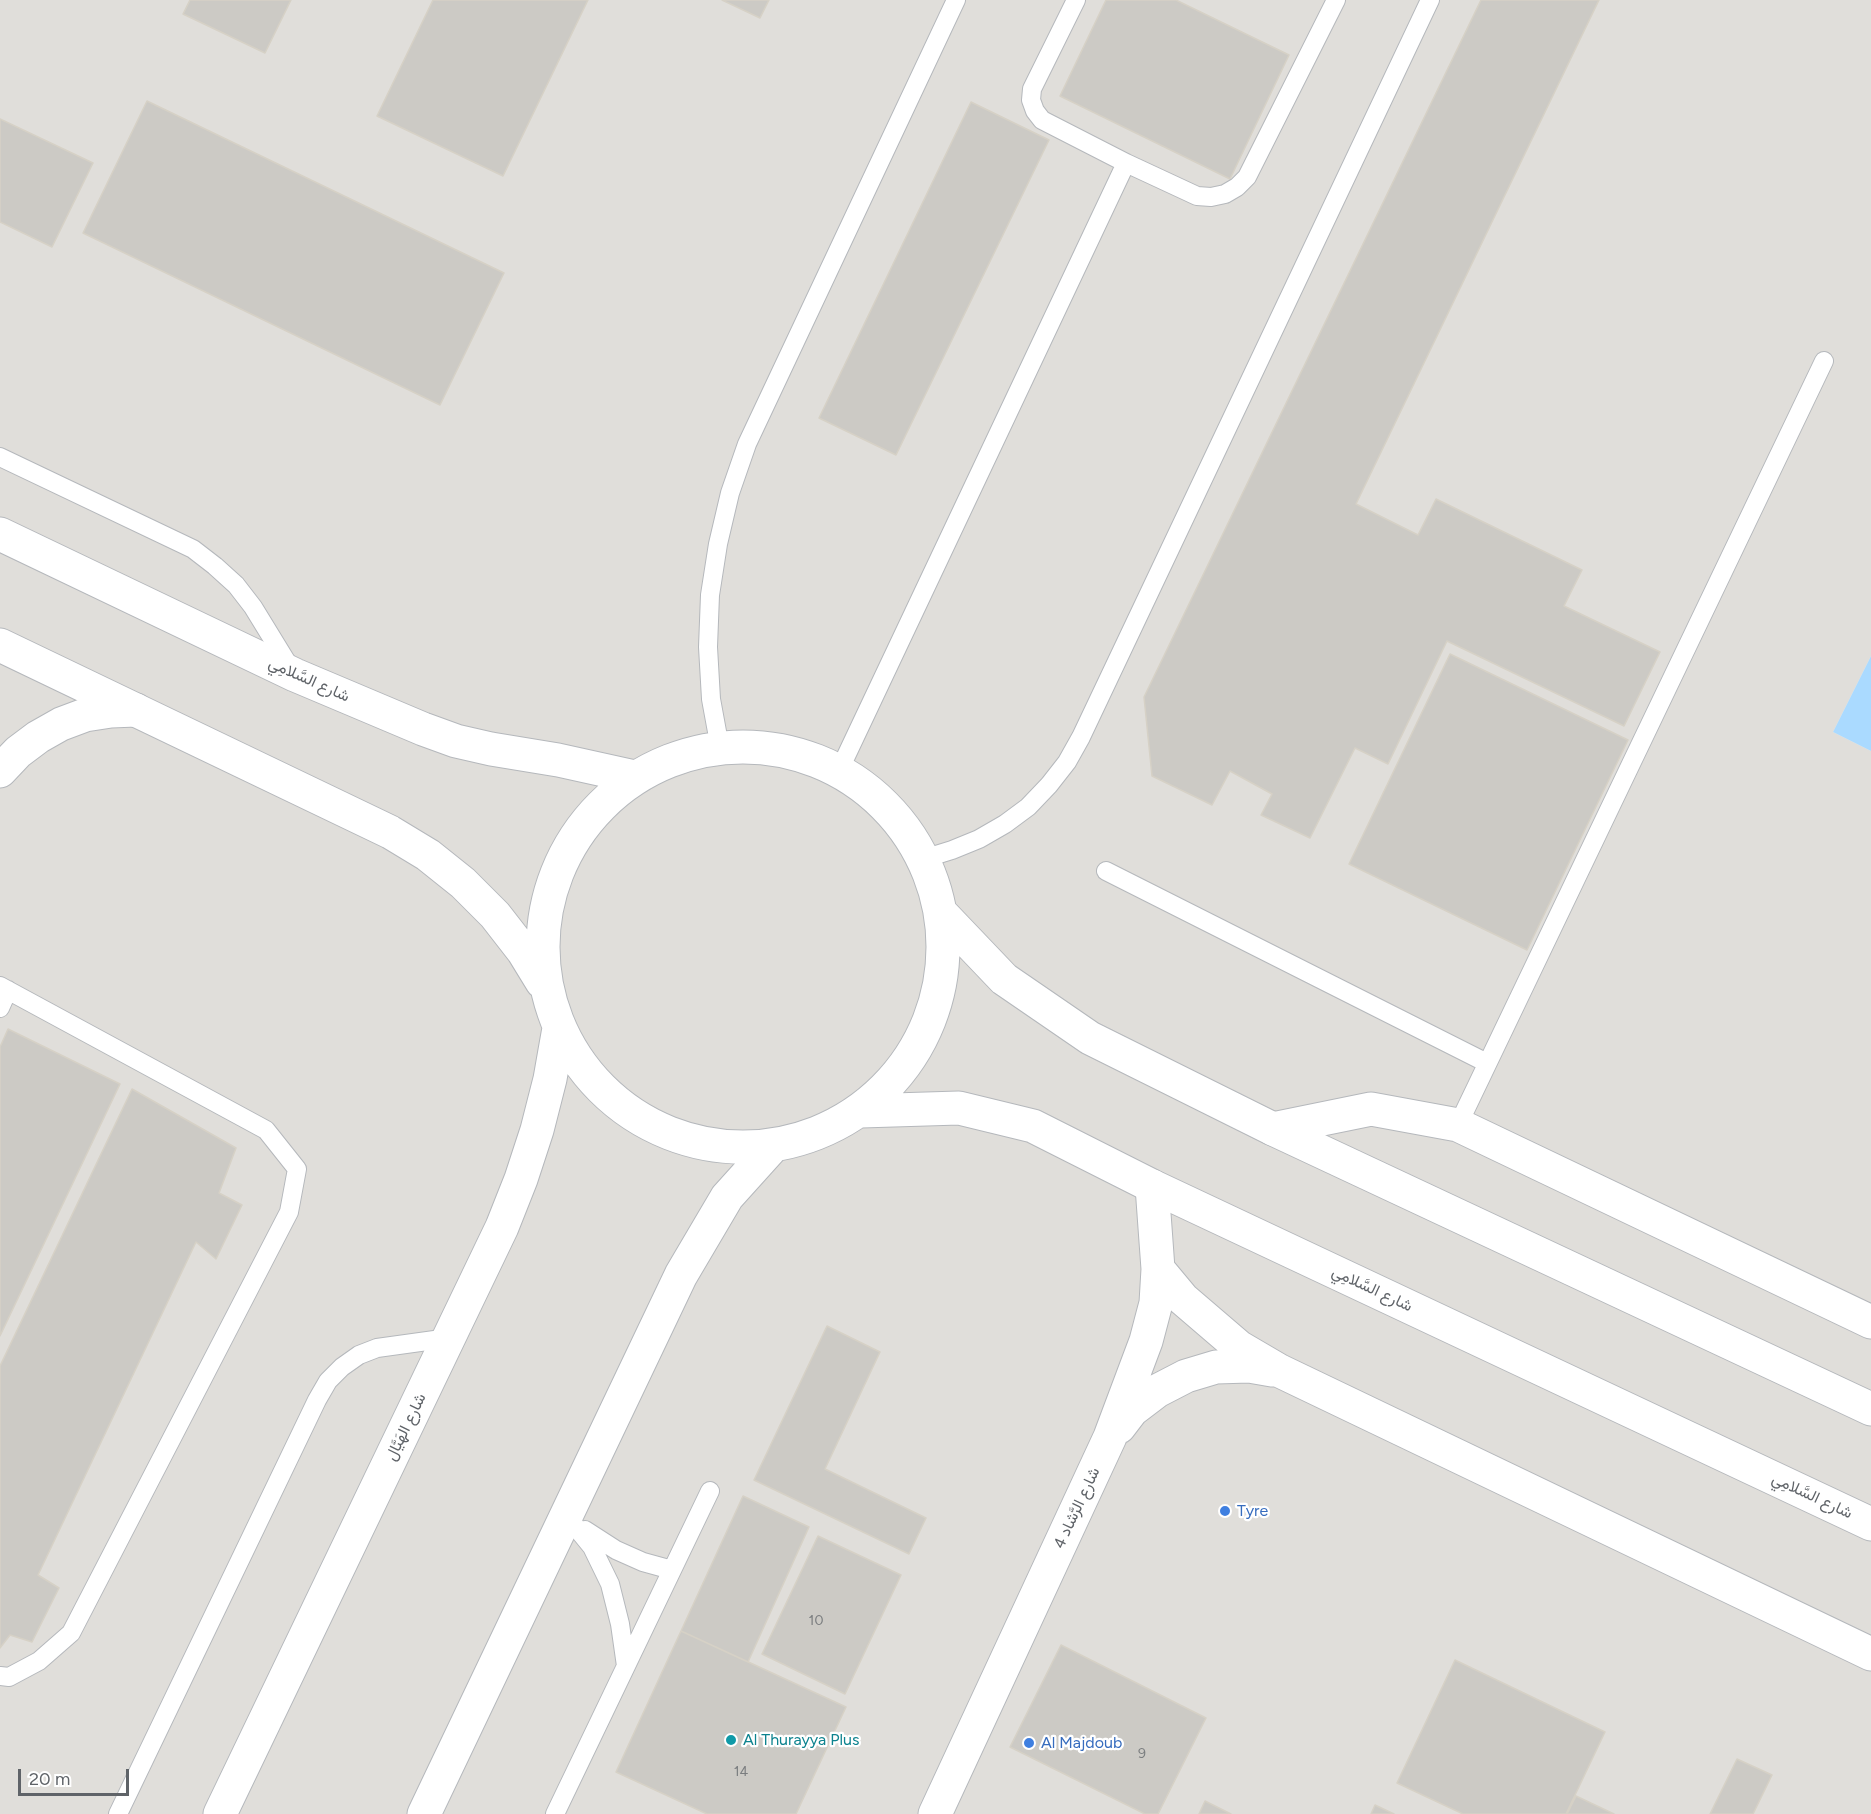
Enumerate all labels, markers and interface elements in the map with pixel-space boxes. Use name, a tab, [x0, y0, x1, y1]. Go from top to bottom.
street label: شارع السَّلامِي	[265, 654, 353, 706]
street label: شارع السَّلامِي	[1329, 1262, 1415, 1316]
street label: شارع الهَيَّال	[381, 1390, 431, 1464]
street label: شارع الرَّشاد 4	[1050, 1464, 1104, 1552]
street label: شارع السَّلامِي	[1769, 1469, 1855, 1523]
place label: Tyre	[1237, 1501, 1268, 1521]
marker: Tyre	[1218, 1504, 1232, 1518]
house number: 10	[809, 1613, 823, 1629]
place label: Al Thurayya Plus	[743, 1730, 859, 1750]
marker: Al Thurayya Plus	[724, 1733, 738, 1747]
place label: Al Majdoub	[1041, 1733, 1122, 1753]
marker: Al Majdoub	[1022, 1736, 1036, 1750]
house number: 9	[1138, 1746, 1146, 1762]
scale bar	[21, 1757, 132, 1795]
house number: 14	[734, 1764, 748, 1780]
text: 20 m	[29, 1768, 70, 1790]

